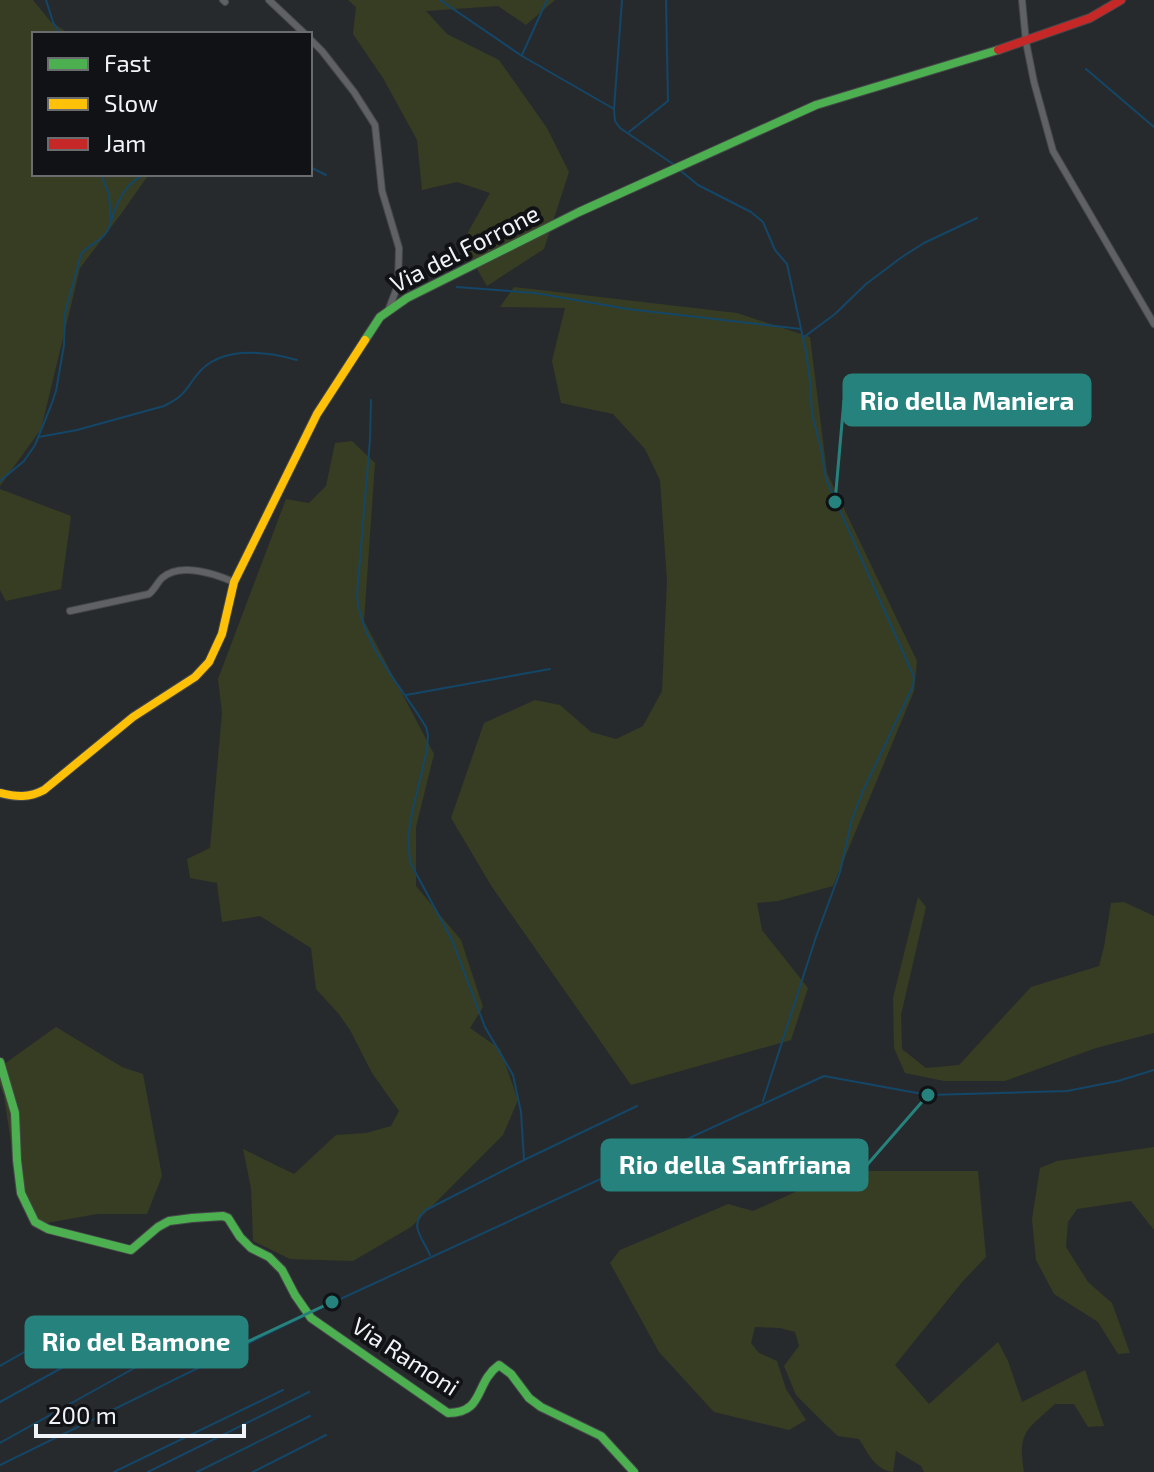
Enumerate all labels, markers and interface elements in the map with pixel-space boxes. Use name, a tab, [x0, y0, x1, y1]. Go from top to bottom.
legend	[32, 32, 312, 176]
text: Fast	[104, 48, 151, 77]
text: Slow	[104, 88, 158, 117]
text: Jam	[104, 128, 146, 157]
street label: Via del Forrone	[385, 198, 544, 298]
callout: Rio della Maniera	[844, 375, 1090, 425]
text: Rio della Maniera	[860, 384, 1074, 415]
callout: Rio della Sanfriana	[602, 1140, 867, 1190]
text: Rio della Sanfriana	[619, 1148, 851, 1179]
street label: Via Ramoni	[347, 1310, 465, 1401]
callout: Rio del Bamone	[26, 1317, 247, 1367]
text: Rio del Bamone	[42, 1325, 230, 1356]
scale bar	[36, 1388, 244, 1438]
text: 200 m	[48, 1400, 117, 1429]

